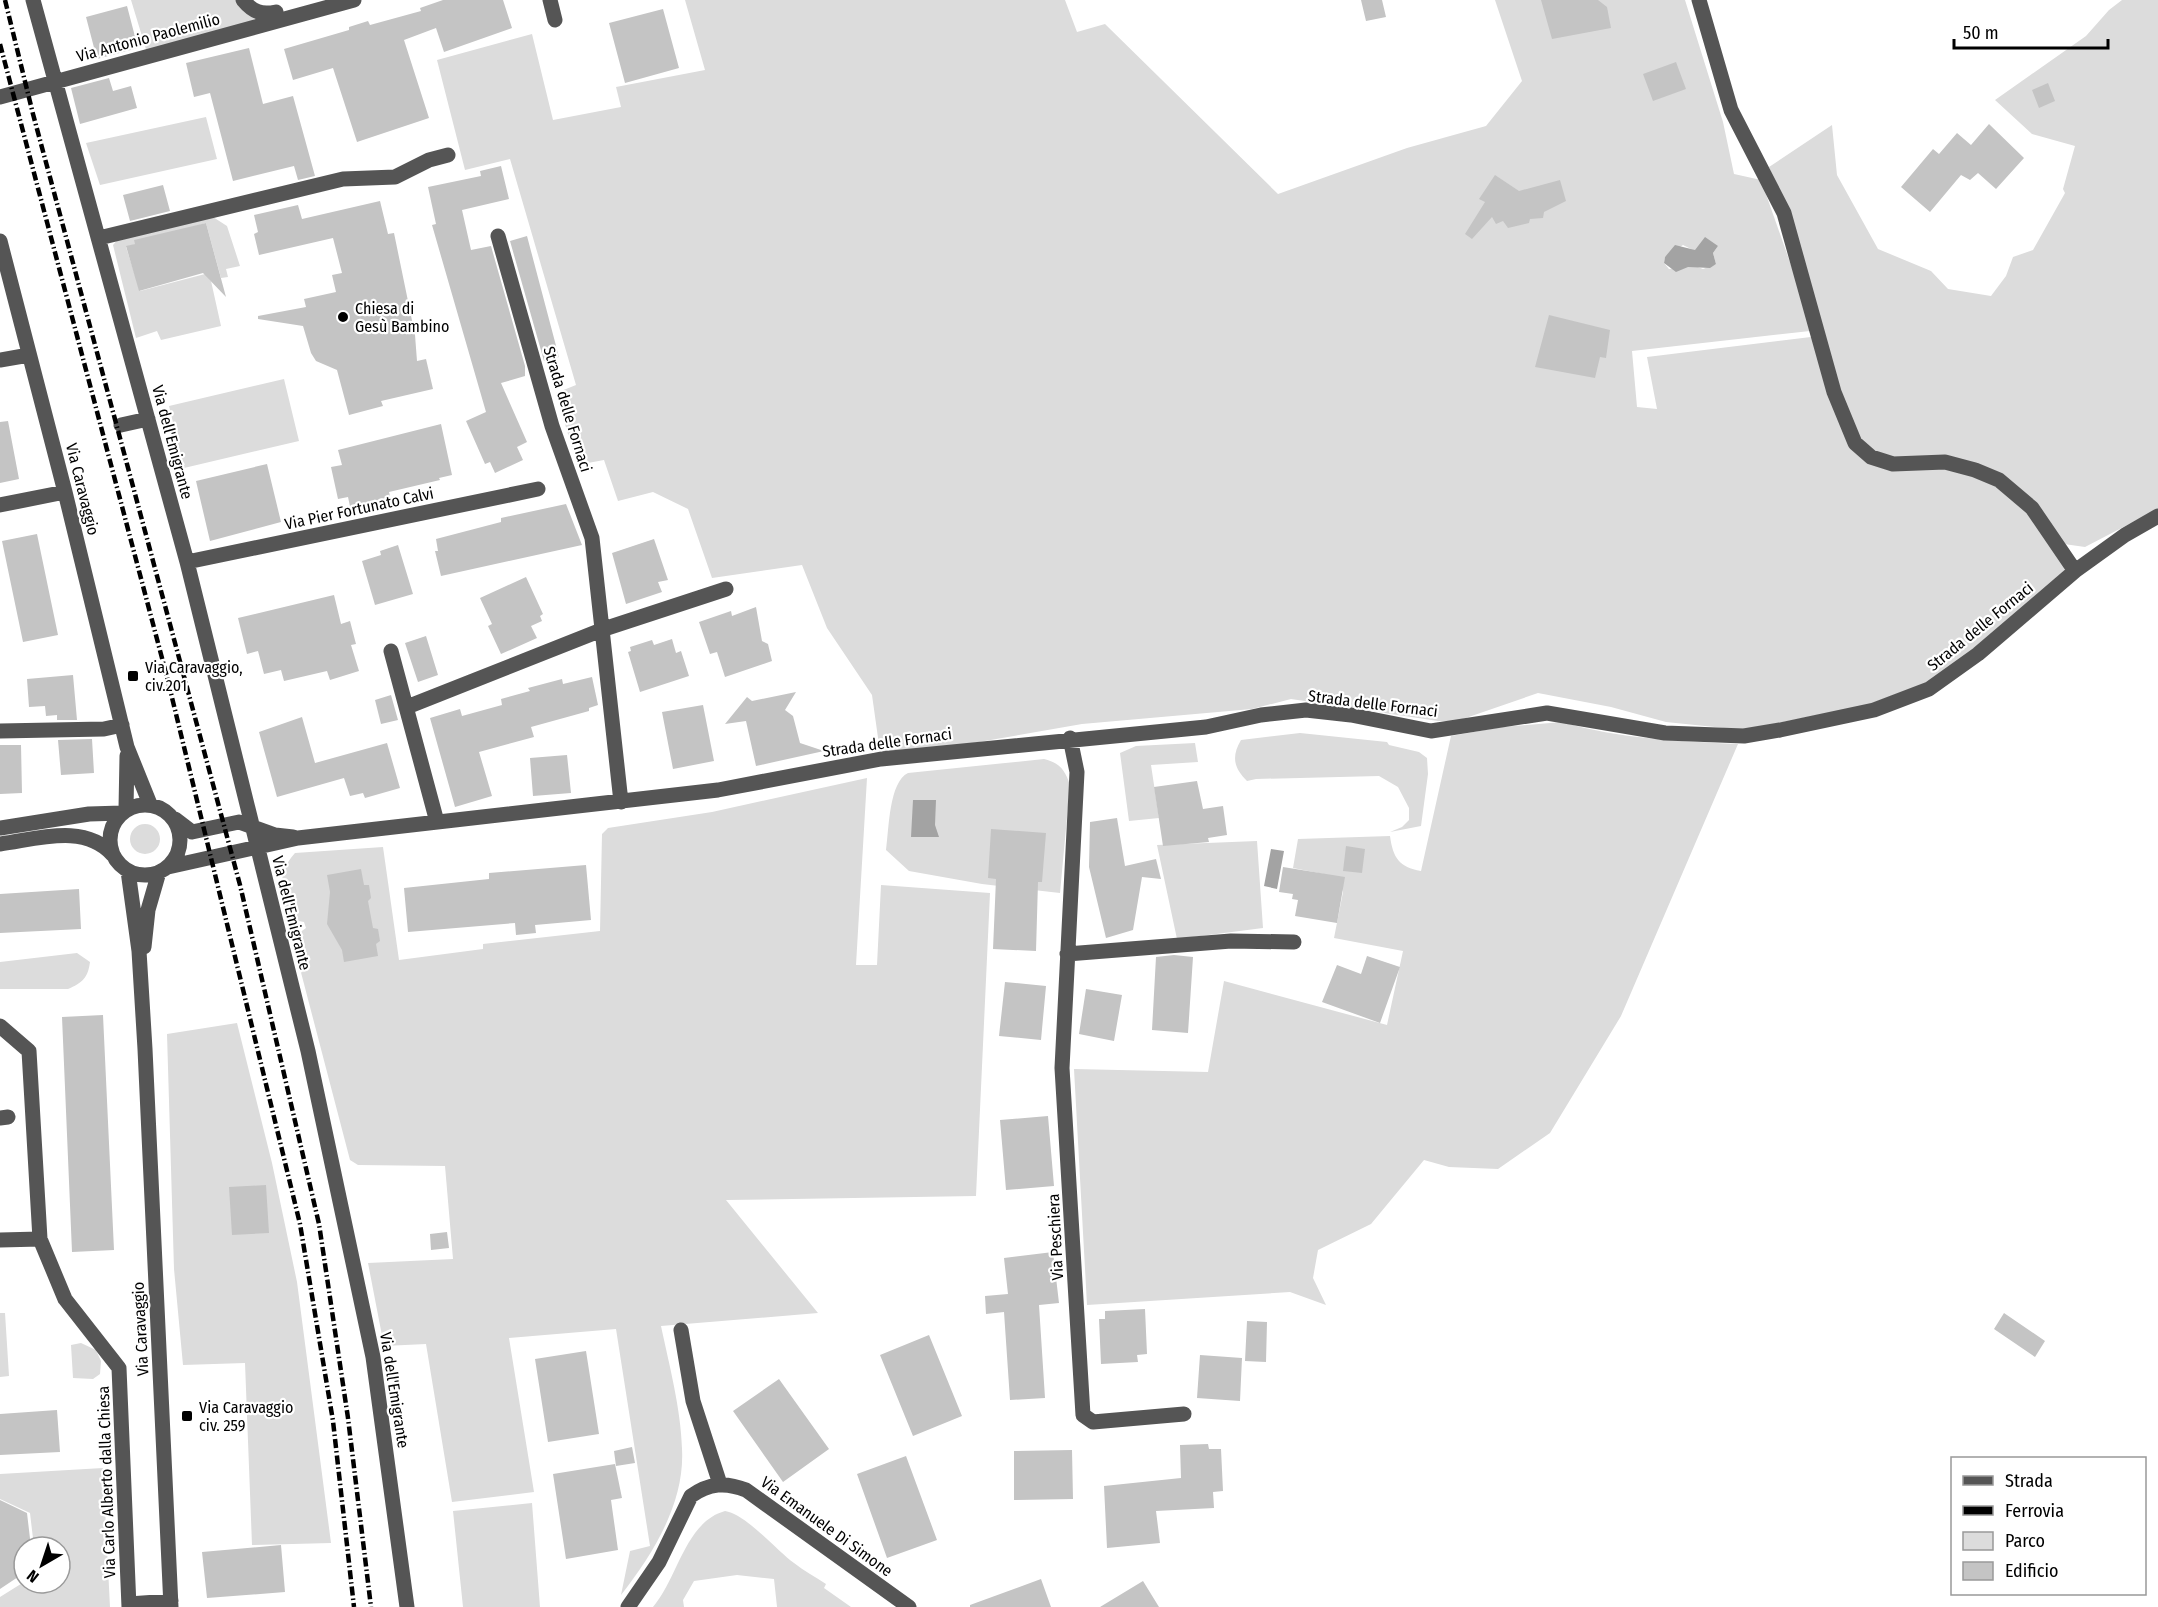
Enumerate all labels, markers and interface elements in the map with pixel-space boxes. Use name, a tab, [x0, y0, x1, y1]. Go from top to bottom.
street label: Via Antonio Paolemilio	[74, 9, 222, 66]
scale bar	[1954, 12, 2108, 50]
text: 50 m	[1963, 22, 1999, 44]
place label: Chiesa di Gesù Bambino	[355, 299, 449, 336]
marker: Chiesa di Gesù Bambino	[336, 310, 350, 324]
street label: Strada delle Fornaci	[539, 344, 596, 474]
street label: Via dell'Emigrante	[148, 383, 197, 501]
street label: Via Caravaggio	[62, 441, 103, 537]
street label: Via Pier Fortunato Calvi	[283, 483, 435, 534]
street label: Strada delle Fornaci	[1924, 578, 2037, 675]
place label: Via Caravaggio, civ.201	[145, 658, 243, 695]
marker: Via Caravaggio, civ.201	[126, 669, 140, 683]
street label: Strada delle Fornaci	[1307, 686, 1439, 721]
street label: Strada delle Fornaci	[821, 724, 953, 761]
street label: Via dell'Emigrante	[268, 854, 315, 972]
street label: Via Peschiera	[1044, 1193, 1067, 1281]
street label: Via Caravaggio	[129, 1281, 152, 1377]
street label: Via dell'Emigrante	[376, 1331, 413, 1450]
street label: Via Carlo Alberto dalla Chiesa	[94, 1385, 119, 1578]
place label: Via Caravaggio civ. 259	[199, 1398, 293, 1435]
marker: Via Caravaggio civ. 259	[180, 1409, 194, 1423]
legend	[1951, 1457, 2146, 1595]
text: Strada	[2005, 1470, 2053, 1492]
street label: Via Emanuele Di Simone	[757, 1472, 896, 1581]
text: Ferrovia	[2005, 1500, 2064, 1522]
text: Parco	[2005, 1530, 2045, 1552]
north arrow	[12, 1535, 72, 1595]
text: Edificio	[2005, 1560, 2058, 1582]
text: N	[23, 1566, 43, 1587]

